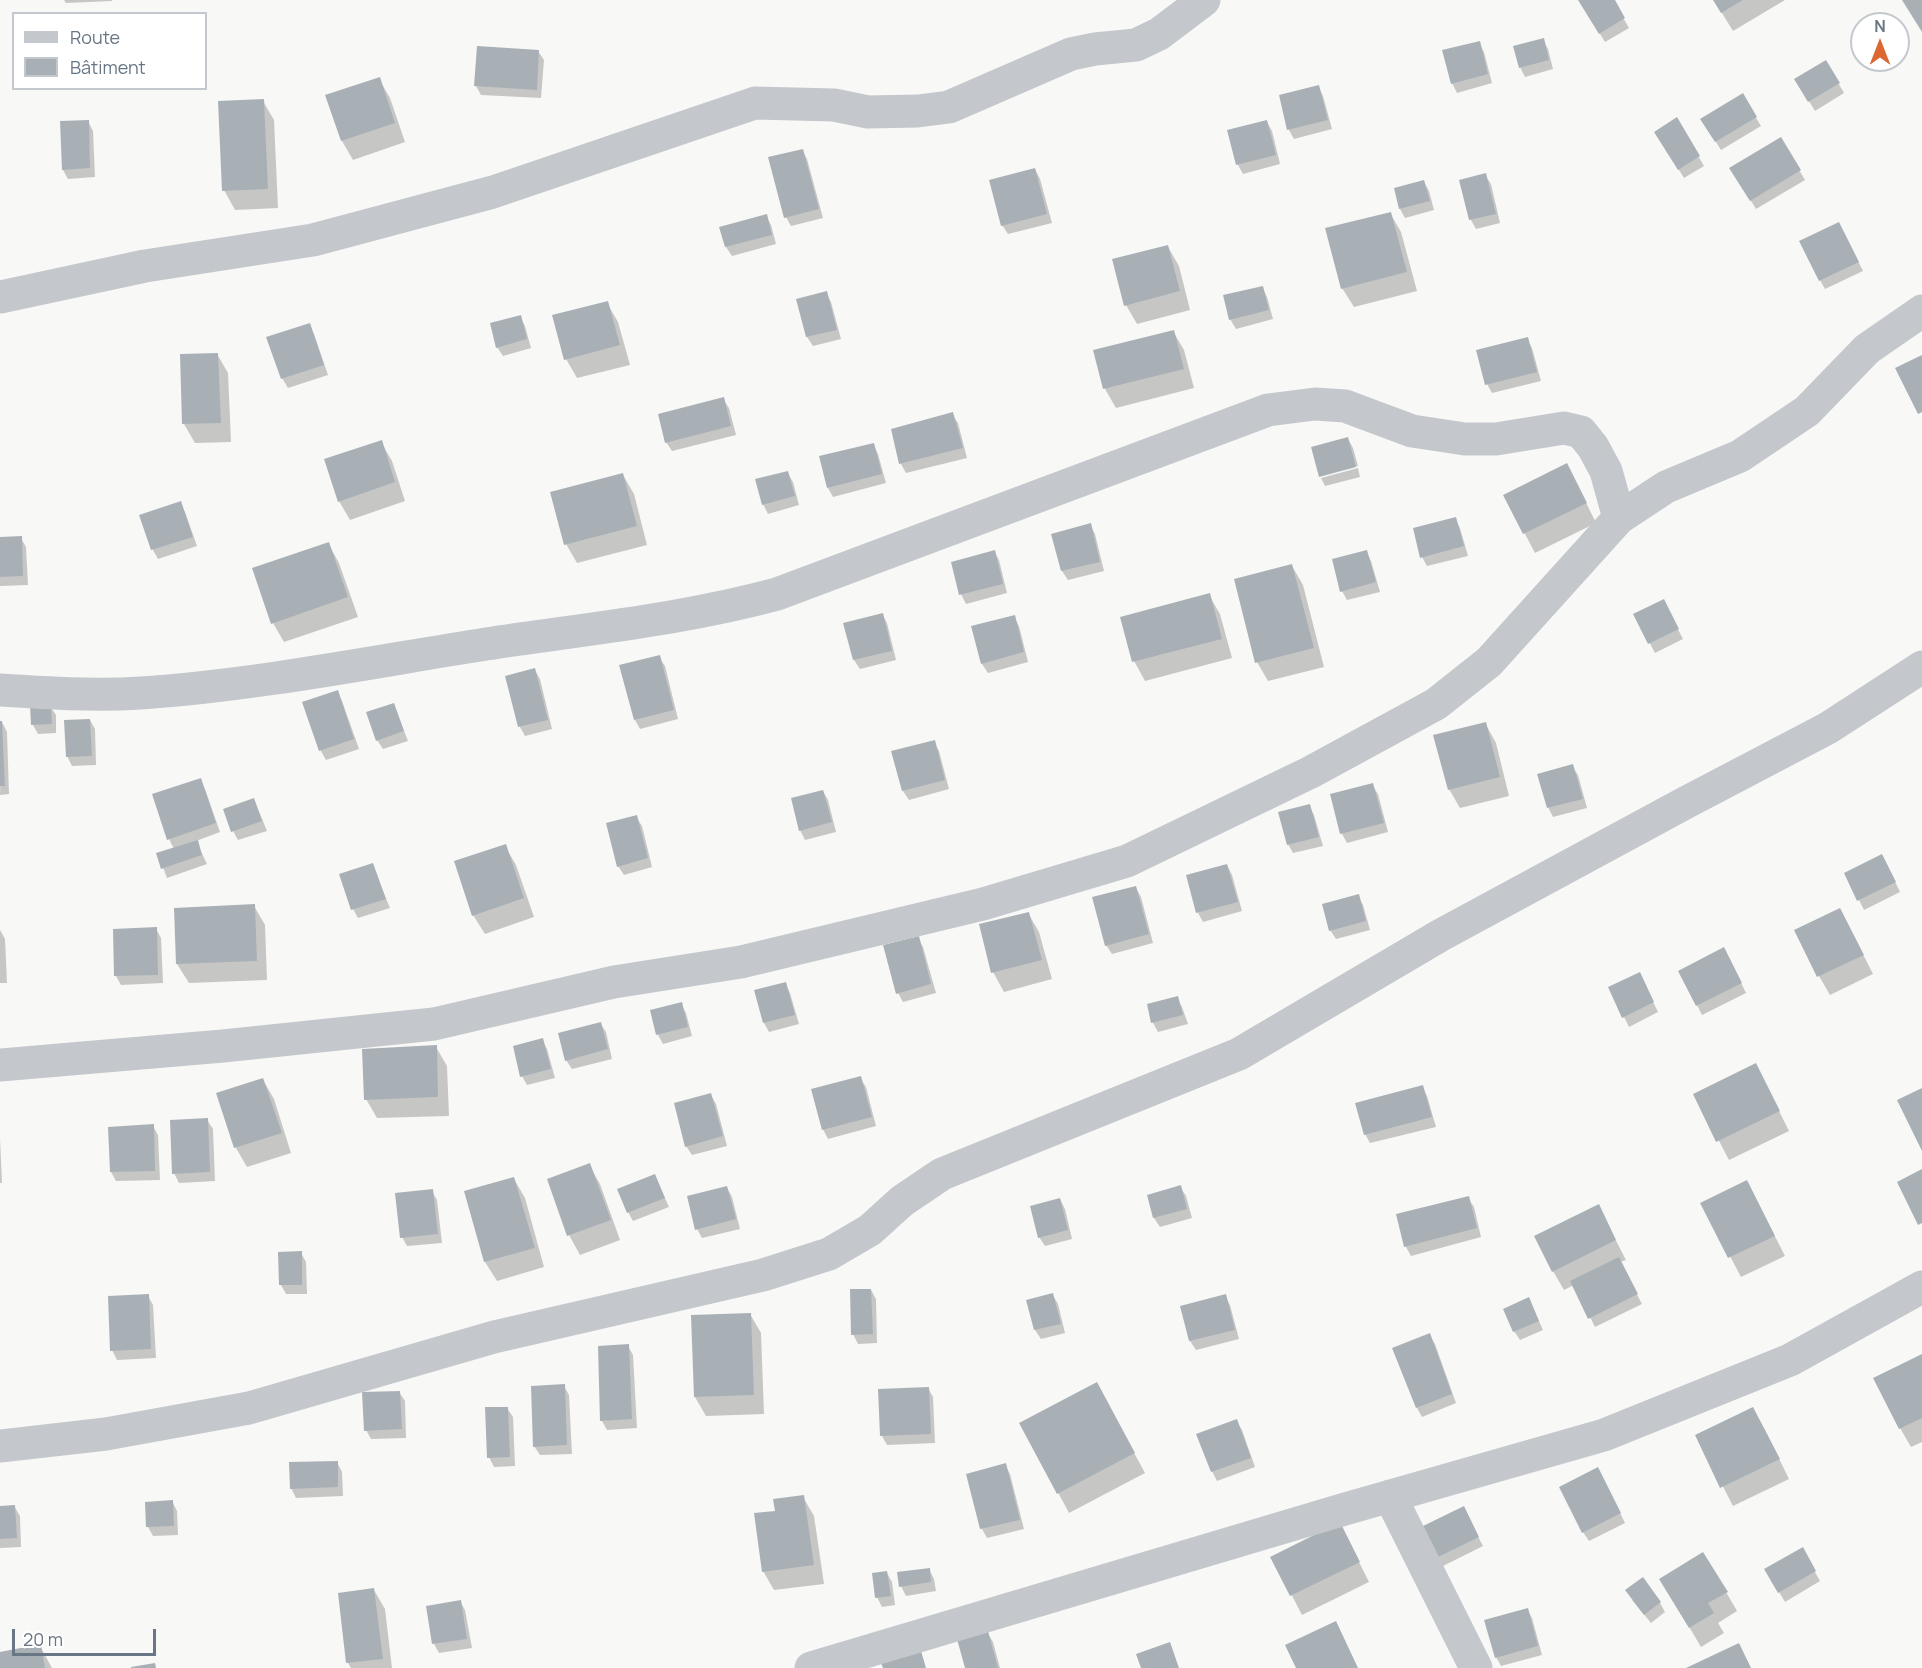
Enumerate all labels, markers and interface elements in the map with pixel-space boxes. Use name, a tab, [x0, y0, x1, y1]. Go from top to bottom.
legend	[12, 12, 207, 90]
north arrow	[1850, 12, 1910, 72]
text: N	[1874, 15, 1886, 37]
text: Route	[70, 25, 120, 49]
text: Bâtiment	[70, 55, 146, 79]
scale bar	[15, 1617, 159, 1655]
text: 20 m	[23, 1627, 63, 1651]

